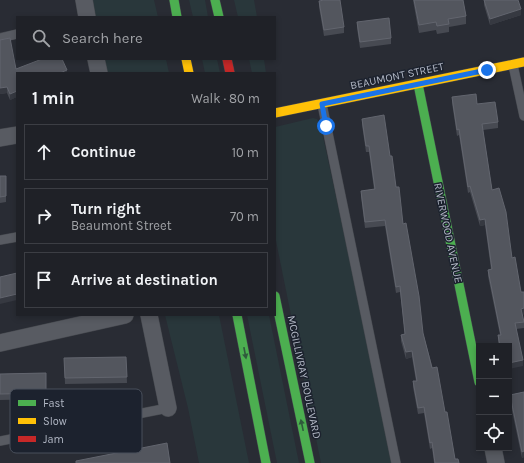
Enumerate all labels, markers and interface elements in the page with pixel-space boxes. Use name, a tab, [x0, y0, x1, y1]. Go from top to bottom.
search box	[16, 16, 276, 60]
icon: search	[30, 27, 52, 49]
text: Search here	[62, 29, 143, 47]
street label: BEAUMONT STREET	[349, 60, 445, 92]
route end	[478, 61, 496, 79]
text: 1 min	[32, 88, 75, 108]
text: Walk · 80 m	[191, 91, 260, 106]
route start	[317, 117, 335, 135]
icon: ahead	[33, 141, 55, 163]
text: Continue	[71, 143, 136, 161]
text: 10 m	[232, 145, 259, 160]
street label: RIVERWOOD AVENUE	[431, 182, 465, 284]
text: Turn right	[71, 200, 141, 218]
icon: right	[33, 205, 55, 227]
text: 70 m	[230, 209, 259, 224]
text: Beaumont Street	[71, 218, 172, 233]
icon: arrive	[33, 269, 55, 291]
text: Arrive at destination	[71, 271, 218, 289]
street label: MCGILLIVRAY BOULEVARD	[285, 314, 323, 440]
map controls	[476, 343, 512, 451]
button: +	[476, 343, 512, 379]
one-way arrow	[242, 347, 248, 359]
button: −	[476, 379, 512, 415]
legend	[10, 389, 142, 453]
text: Fast	[43, 397, 64, 410]
text: Slow	[43, 415, 67, 428]
button: locate	[476, 415, 512, 451]
one-way arrow	[298, 419, 304, 431]
text: Jam	[43, 433, 64, 446]

